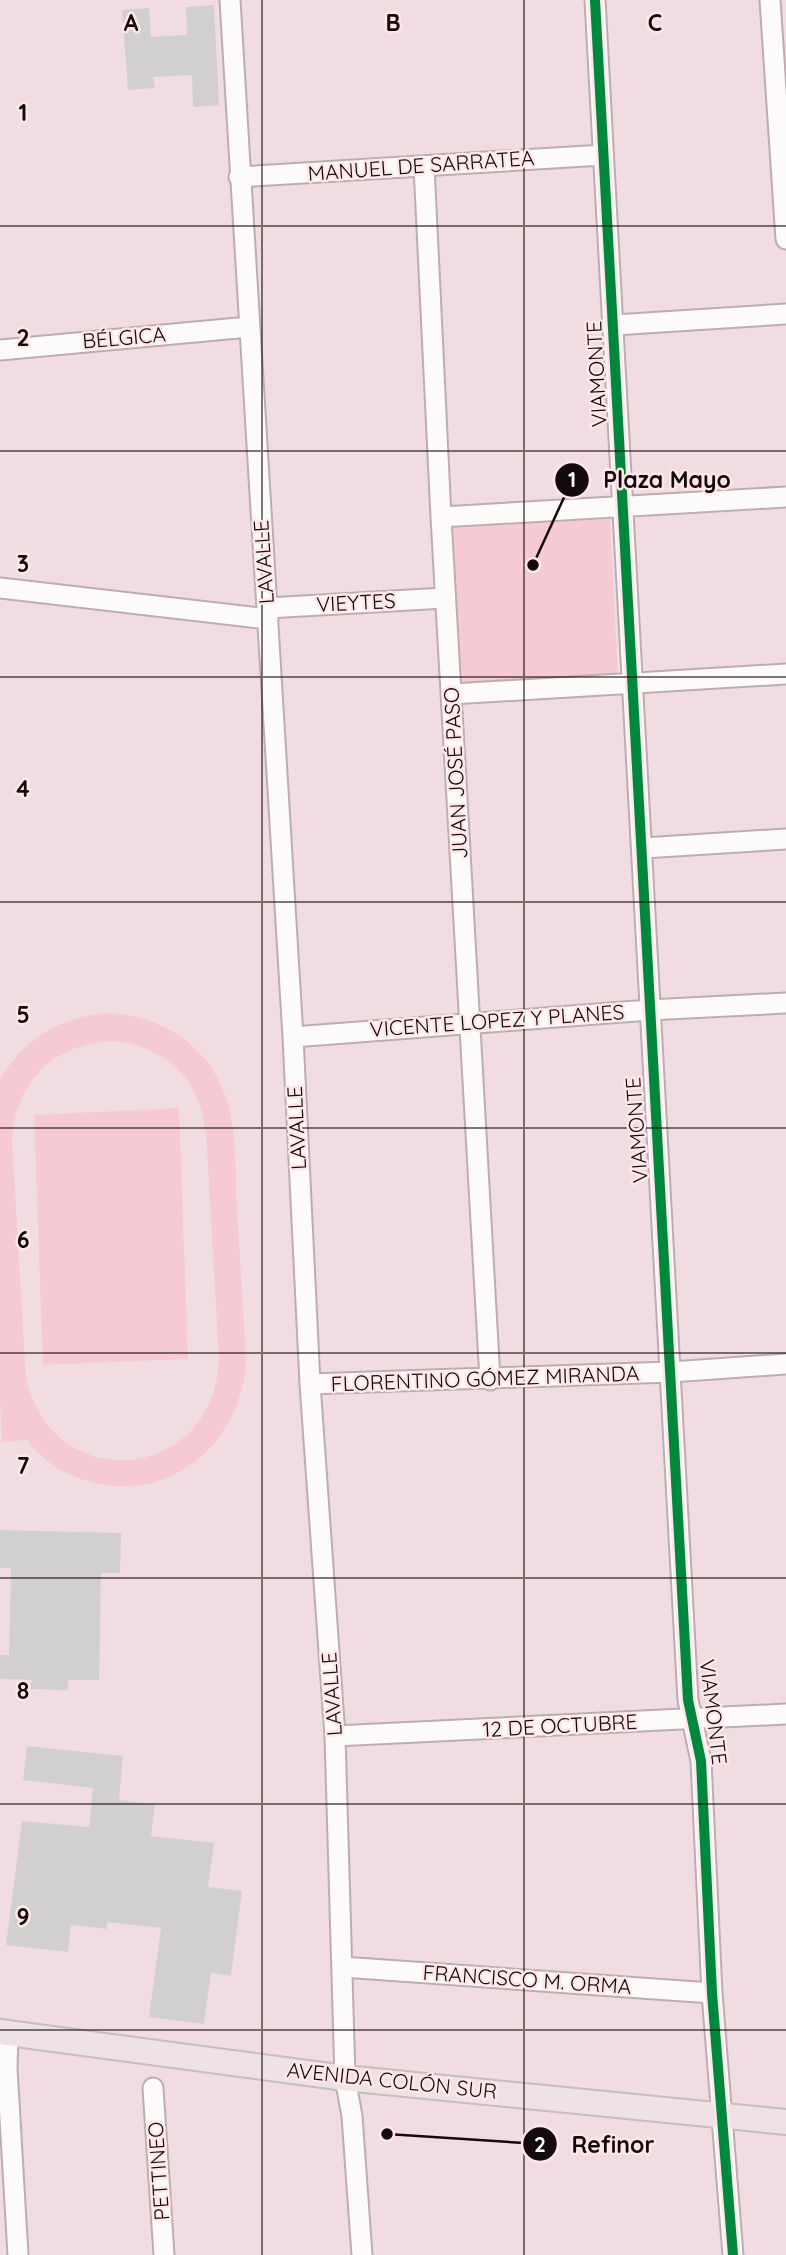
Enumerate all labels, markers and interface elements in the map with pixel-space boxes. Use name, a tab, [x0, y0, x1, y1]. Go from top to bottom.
text: A	[124, 8, 139, 37]
text: B	[385, 8, 401, 37]
text: C	[648, 8, 662, 37]
text: 1	[19, 98, 27, 127]
street label: MANUEL DE SARRATEA	[307, 144, 535, 186]
street label: BÉLGICA	[81, 320, 167, 354]
street label: VIAMONTE	[580, 320, 612, 428]
text: 2	[16, 323, 30, 352]
callout: Plaza Mayo	[554, 458, 745, 502]
text: Plaza Mayo	[603, 465, 731, 494]
text: 1	[568, 466, 576, 492]
street label: LAVALLE	[247, 519, 279, 605]
text: 3	[17, 549, 29, 578]
street label: VIEYTES	[316, 587, 396, 617]
street label: JUAN JOSÉ PASO	[438, 686, 472, 860]
text: 4	[16, 774, 30, 803]
street label: VICENTE LOPEZ Y PLANES	[369, 998, 625, 1042]
text: 5	[16, 1000, 30, 1029]
street label: VIAMONTE	[619, 1076, 653, 1184]
street label: LAVALLE	[281, 1085, 311, 1171]
text: 6	[17, 1225, 29, 1254]
street label: FLORENTINO GÓMEZ MIRANDA	[330, 1360, 640, 1396]
text: 7	[17, 1451, 30, 1480]
street label: LAVALLE	[315, 1651, 347, 1737]
street label: VIAMONTE	[695, 1658, 733, 1766]
text: 8	[17, 1676, 29, 1705]
street label: 12 DE OCTUBRE	[482, 1708, 638, 1742]
text: 9	[16, 1902, 30, 1931]
street label: FRANCISCO M. ORMA	[422, 1959, 632, 1999]
street label: AVENIDA COLÓN SUR	[286, 2056, 499, 2104]
street label: PETTINEO	[142, 2121, 174, 2221]
callout: Refinor	[523, 2122, 669, 2166]
text: Refinor	[572, 2130, 654, 2159]
text: 2	[534, 2131, 546, 2157]

